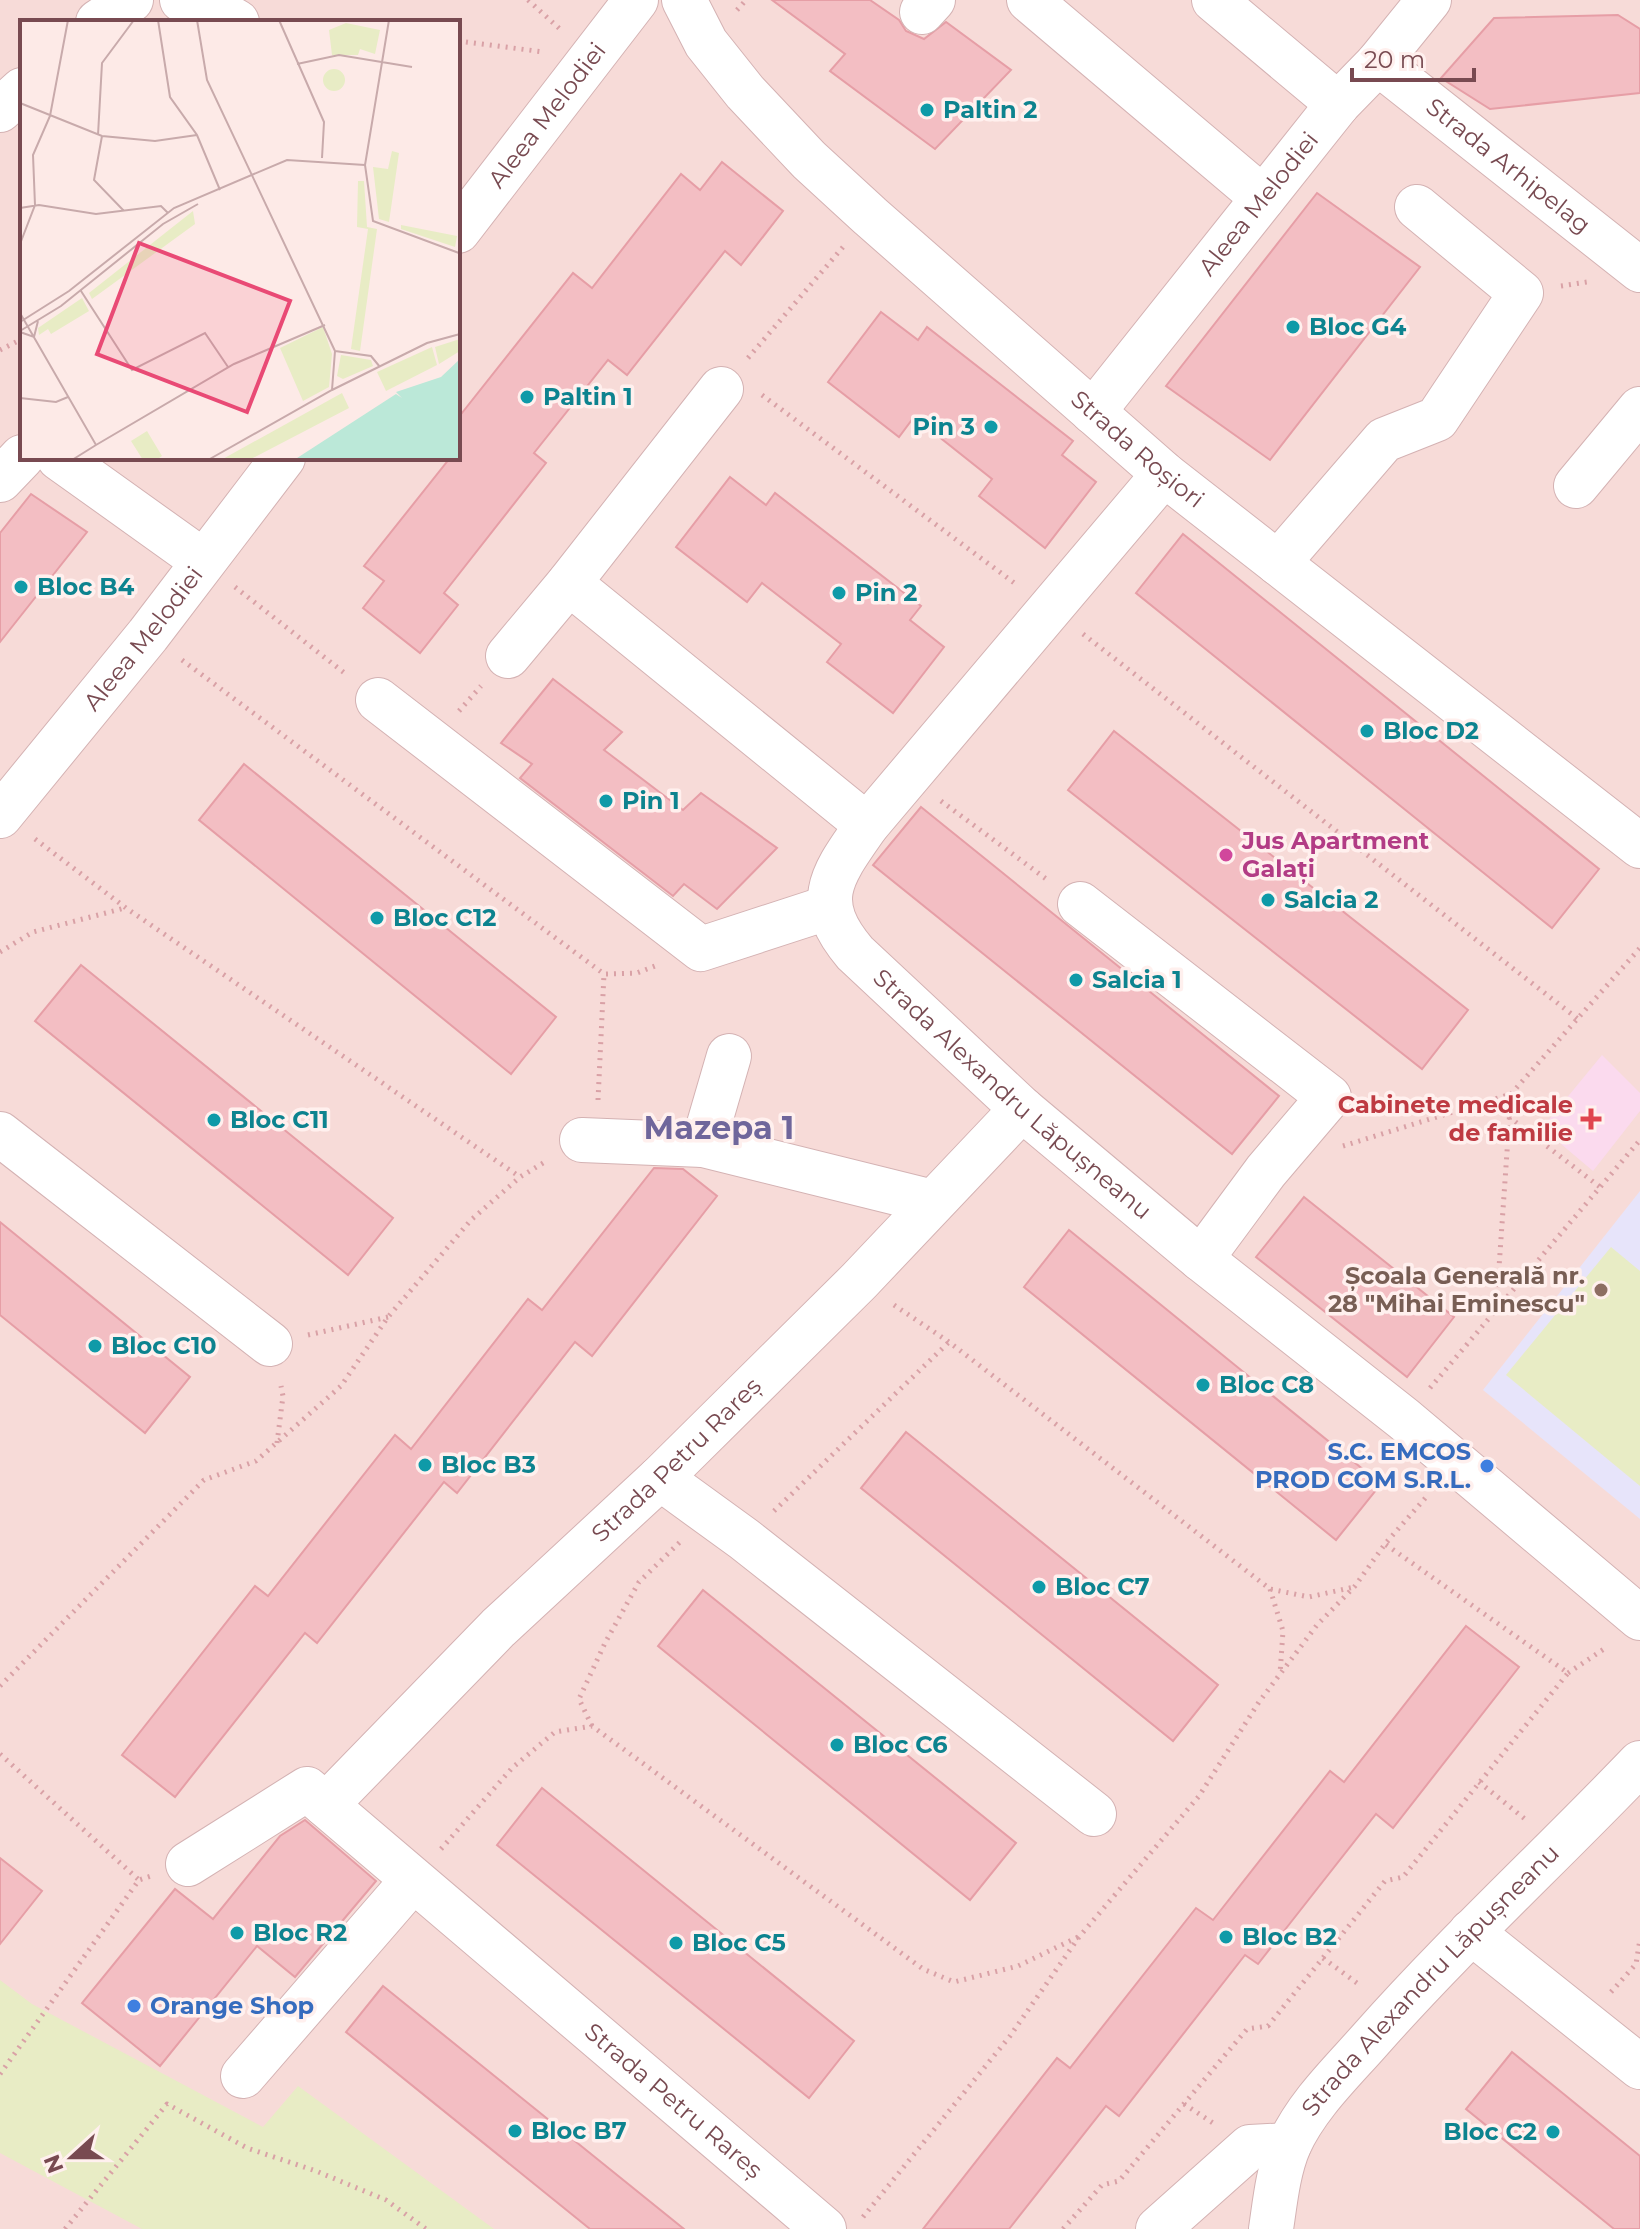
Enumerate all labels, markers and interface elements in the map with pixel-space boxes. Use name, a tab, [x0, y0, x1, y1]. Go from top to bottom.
inset map	[20, 20, 460, 460]
scale bar	[1352, 32, 1474, 82]
street label: Aleea Melodiei	[482, 37, 612, 193]
text: 20 m	[1364, 45, 1425, 74]
street label: Strada Arhipelag	[1421, 92, 1597, 239]
place label: Paltin 2	[943, 95, 1037, 124]
marker: Paltin 2	[918, 101, 936, 119]
street label: Aleea Melodiei	[1192, 126, 1324, 281]
place label: Bloc G4	[1309, 312, 1407, 341]
marker: Bloc G4	[1284, 318, 1302, 336]
place label: Paltin 1	[543, 382, 633, 411]
street label: Strada Roșiori	[1065, 384, 1210, 514]
marker: Paltin 1	[518, 388, 536, 406]
place label: Pin 3	[913, 412, 975, 441]
marker: Pin 3	[982, 418, 1000, 436]
street label: Aleea Melodiei	[77, 561, 209, 716]
place label: Bloc B4	[37, 572, 135, 601]
marker: Bloc B4	[12, 578, 30, 596]
place label: Pin 2	[855, 578, 917, 607]
marker: Pin 2	[830, 584, 848, 602]
place label: Bloc D2	[1383, 716, 1479, 745]
marker: Bloc D2	[1358, 722, 1376, 740]
place label: Pin 1	[622, 786, 680, 815]
marker: Pin 1	[597, 792, 615, 810]
place label: Jus Apartment Galați	[1241, 826, 1430, 884]
marker: Jus Apartment Galați	[1217, 846, 1235, 864]
place label: Salcia 2	[1284, 885, 1378, 914]
marker: Salcia 2	[1259, 891, 1277, 909]
place label: Bloc C12	[393, 903, 496, 932]
marker: Bloc C12	[368, 909, 386, 927]
street label: Strada Alexandru Lăpușneanu	[867, 963, 1158, 1225]
place label: Salcia 1	[1092, 965, 1182, 994]
marker: Salcia 1	[1067, 971, 1085, 989]
place label: Cabinete medicale de familie	[1338, 1090, 1573, 1147]
place label: Bloc C11	[230, 1105, 329, 1134]
district label: Mazepa 1	[644, 1108, 794, 1147]
marker: Cabinete medicale de familie	[1580, 1108, 1602, 1130]
marker: Bloc C11	[205, 1111, 223, 1129]
place label: Școala Generală nr. 28 "Mihai Eminescu"	[1328, 1261, 1585, 1318]
marker: Școala Generală nr. 28 "Mihai Eminescu"	[1592, 1281, 1610, 1299]
place label: Bloc C10	[111, 1331, 217, 1360]
marker: Bloc C10	[86, 1337, 104, 1355]
place label: Bloc C8	[1219, 1370, 1314, 1399]
street label: Strada Petru Rareș	[585, 1371, 767, 1548]
marker: Bloc C8	[1194, 1376, 1212, 1394]
place label: S.C. EMCOS PROD COM S.R.L.	[1255, 1437, 1471, 1494]
place label: Bloc B3	[441, 1450, 536, 1479]
marker: Bloc B3	[416, 1456, 434, 1474]
marker: S.C. EMCOS PROD COM S.R.L.	[1478, 1457, 1496, 1475]
place label: Bloc C7	[1055, 1572, 1150, 1601]
marker: Bloc C7	[1030, 1578, 1048, 1596]
place label: Bloc C6	[853, 1730, 948, 1759]
marker: Bloc C6	[828, 1736, 846, 1754]
street label: Strada Alexandru Lăpușneanu	[1295, 1838, 1565, 2122]
place label: Bloc R2	[253, 1918, 347, 1947]
place label: Bloc B2	[1242, 1922, 1337, 1951]
marker: Bloc R2	[228, 1924, 246, 1942]
place label: Bloc C5	[692, 1928, 786, 1957]
marker: Bloc B2	[1217, 1928, 1235, 1946]
marker: Bloc C5	[667, 1934, 685, 1952]
place label: Orange Shop	[150, 1991, 314, 2020]
marker: Orange Shop	[125, 1997, 143, 2015]
street label: Strada Petru Rareș	[579, 2017, 769, 2184]
place label: Bloc B7	[531, 2116, 627, 2145]
north arrow	[32, 2117, 112, 2197]
place label: Bloc C2	[1443, 2117, 1537, 2146]
marker: Bloc B7	[506, 2122, 524, 2140]
marker: Bloc C2	[1544, 2123, 1562, 2141]
text: N	[38, 2151, 70, 2177]

